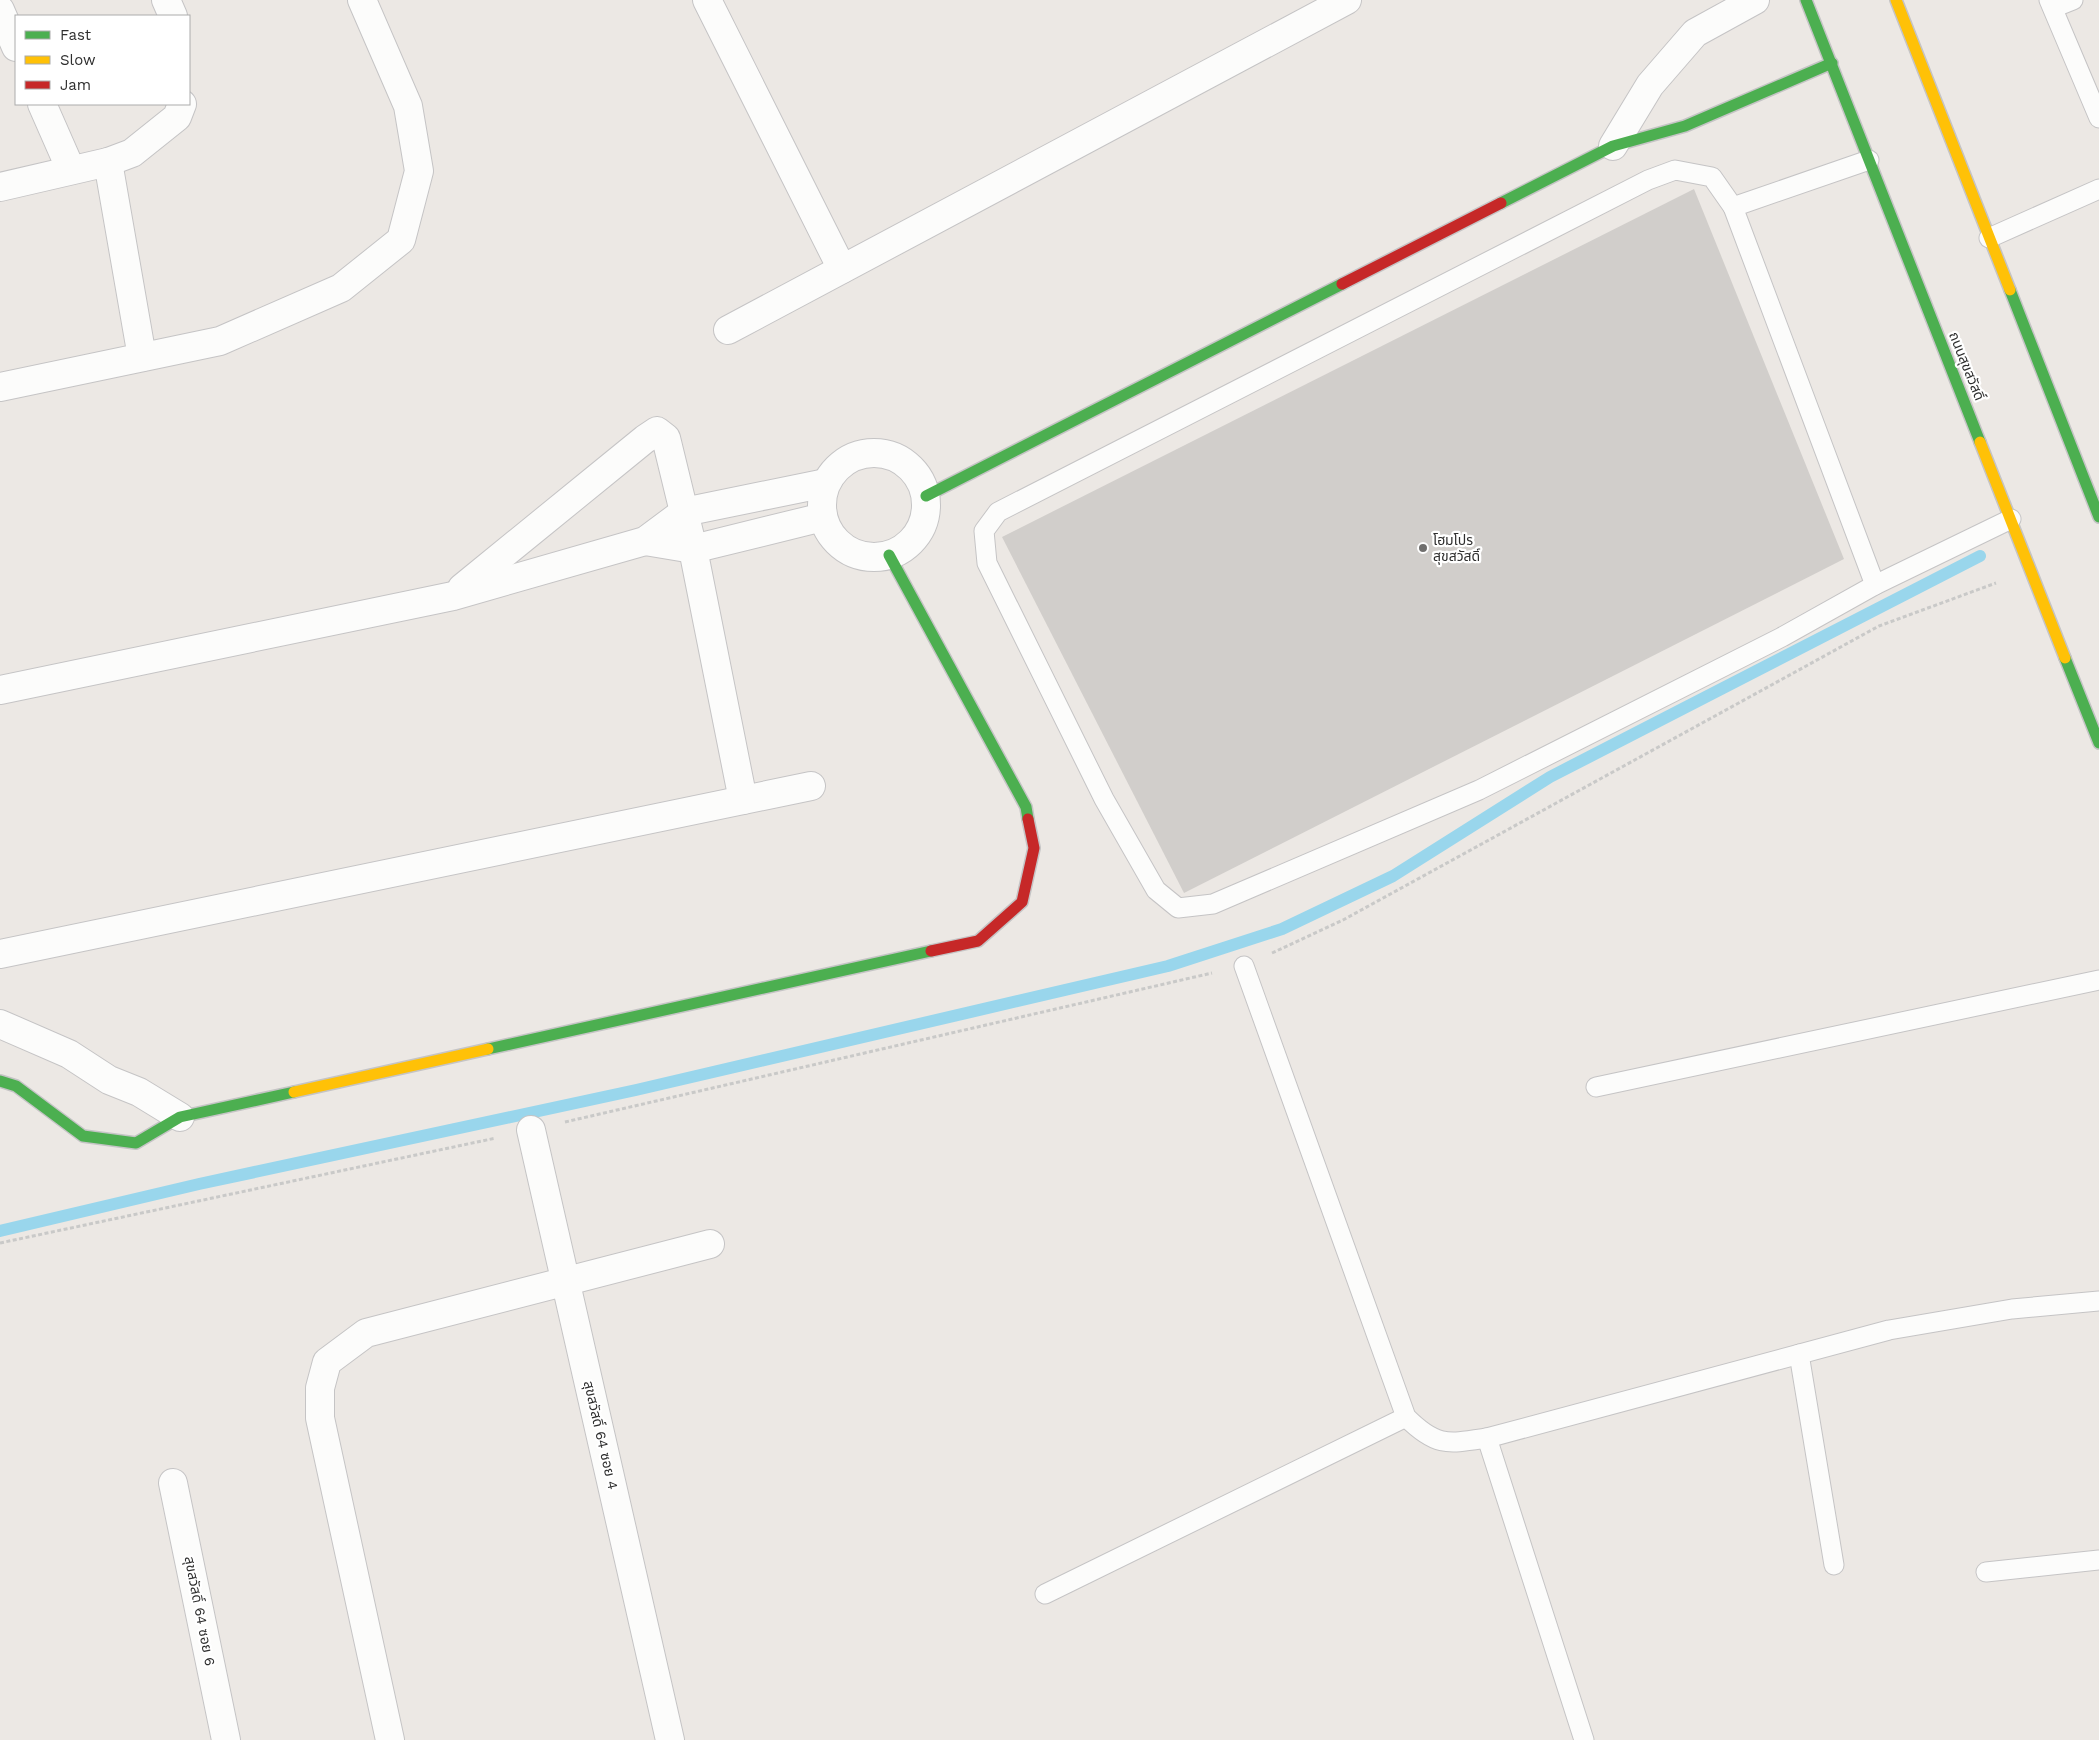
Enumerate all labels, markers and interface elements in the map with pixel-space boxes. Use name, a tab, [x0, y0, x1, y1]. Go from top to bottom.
legend	[15, 15, 190, 105]
text: Fast	[60, 26, 92, 44]
text: Slow	[60, 51, 96, 69]
text: Jam	[60, 76, 91, 94]
street label: ถนนสุขสวัสดิ์	[1945, 329, 1988, 403]
place label: โฮมโปร สุขสวัสดิ์	[1433, 532, 1480, 565]
marker: โฮมโปร สุขสวัสดิ์	[1417, 542, 1429, 554]
street label: สุขสวัสดิ์ 64 ซอย 4	[580, 1379, 621, 1491]
street label: สุขสวัสดิ์ 64 ซอย 6	[181, 1555, 219, 1667]

